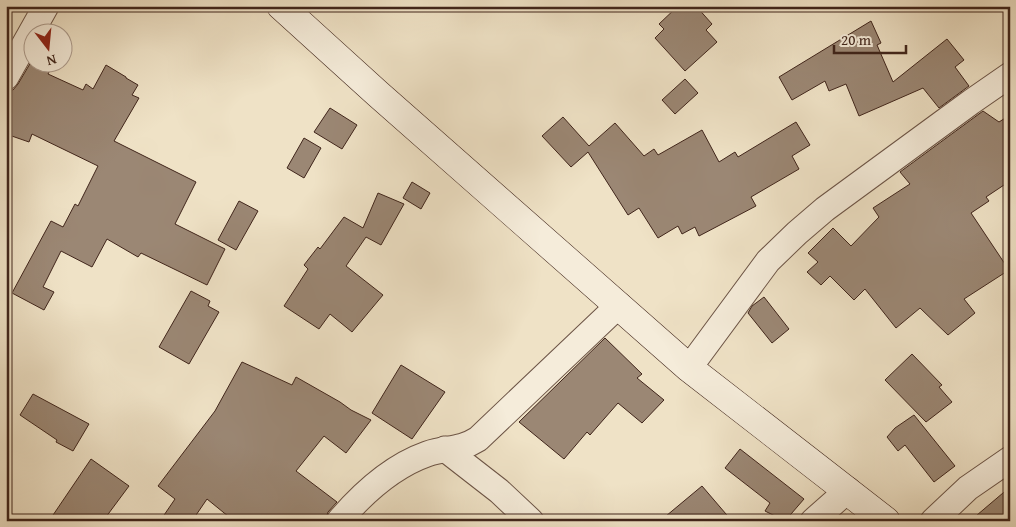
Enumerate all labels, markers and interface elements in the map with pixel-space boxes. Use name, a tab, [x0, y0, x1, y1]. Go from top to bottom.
north arrow	[22, 22, 72, 72]
scale bar	[834, 22, 906, 54]
text: 20 m	[841, 29, 872, 50]
text: N	[44, 50, 59, 72]

